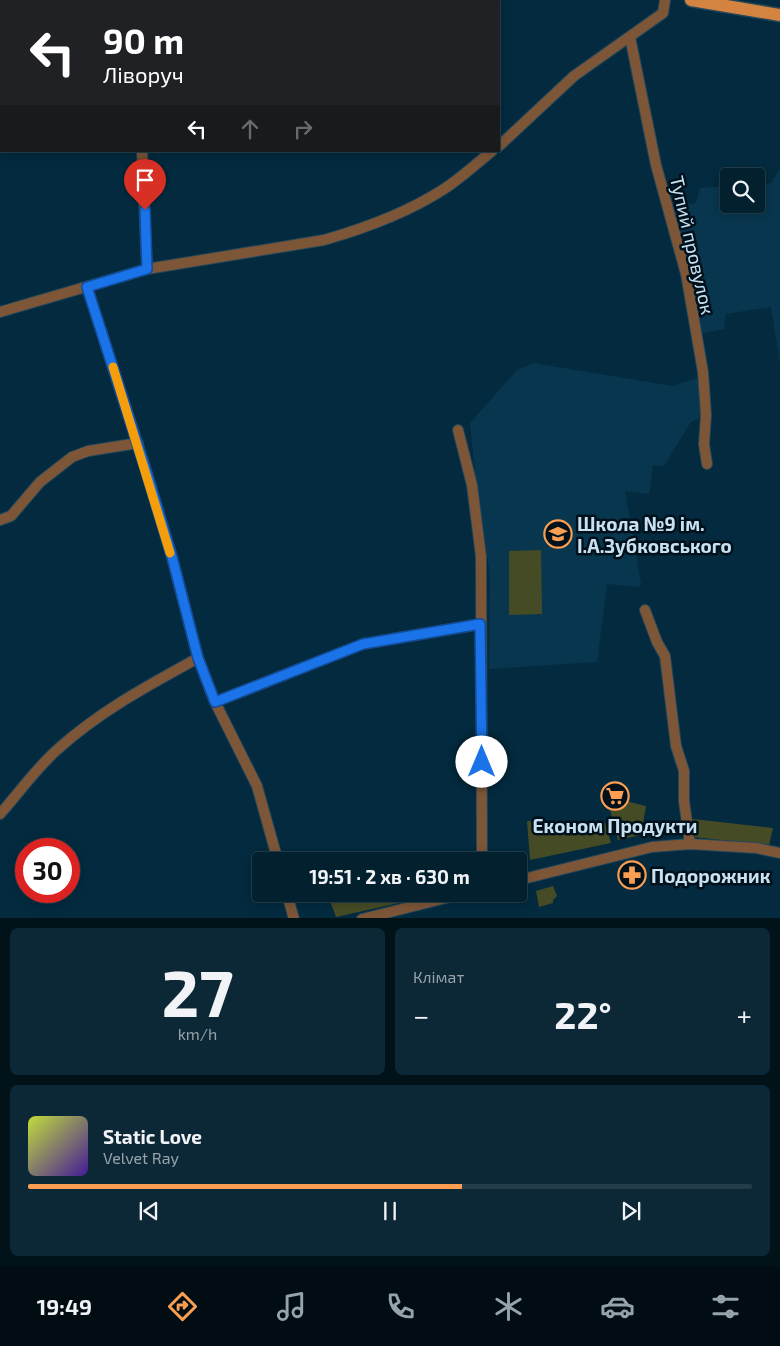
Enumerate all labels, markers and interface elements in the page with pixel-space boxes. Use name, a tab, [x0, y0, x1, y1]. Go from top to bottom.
text: 90 m	[103, 19, 184, 61]
icon: left	[20, 20, 85, 85]
text: Ліворуч	[103, 61, 184, 87]
icon: left	[183, 115, 211, 143]
icon: ahead	[236, 115, 264, 143]
icon: right	[289, 115, 317, 143]
pin	[124, 159, 166, 210]
icon: arrive	[131, 166, 159, 194]
map controls	[720, 168, 765, 213]
button: search	[720, 168, 765, 213]
street label: Тупий провулок	[665, 173, 720, 317]
place label: Школа №9 ім. І.А.Зубковського	[577, 512, 732, 557]
school or university icon: Школа №9 ім. І.А.Зубковського	[543, 519, 573, 549]
position arrow	[455, 735, 507, 787]
supermarket icon: Економ Продукти	[600, 781, 630, 811]
place label: Економ Продукти	[533, 814, 697, 837]
speed limit sign: 30	[15, 838, 80, 903]
pharmacy icon: Подорожник	[617, 860, 647, 890]
place label: Подорожник	[651, 864, 771, 887]
text: 19:51 · 2 хв · 630 m	[309, 865, 470, 888]
text: 27	[161, 952, 234, 1030]
text: Клімат	[413, 967, 464, 986]
text: 22°	[554, 991, 612, 1037]
text: −	[413, 998, 429, 1032]
text: +	[737, 998, 752, 1032]
text: km/h	[178, 1024, 217, 1043]
text: Static Love	[103, 1125, 202, 1148]
text: Velvet Ray	[103, 1148, 179, 1167]
icon: previous	[135, 1197, 163, 1225]
icon: pause	[376, 1197, 404, 1225]
icon: next	[617, 1197, 645, 1225]
icon: directions	[165, 1289, 200, 1324]
icon: music	[274, 1289, 309, 1324]
icon: phone	[383, 1289, 418, 1324]
icon: climate	[491, 1289, 526, 1324]
icon: car	[600, 1289, 635, 1324]
icon: filters	[708, 1289, 743, 1324]
text: 19:49	[37, 1293, 92, 1319]

